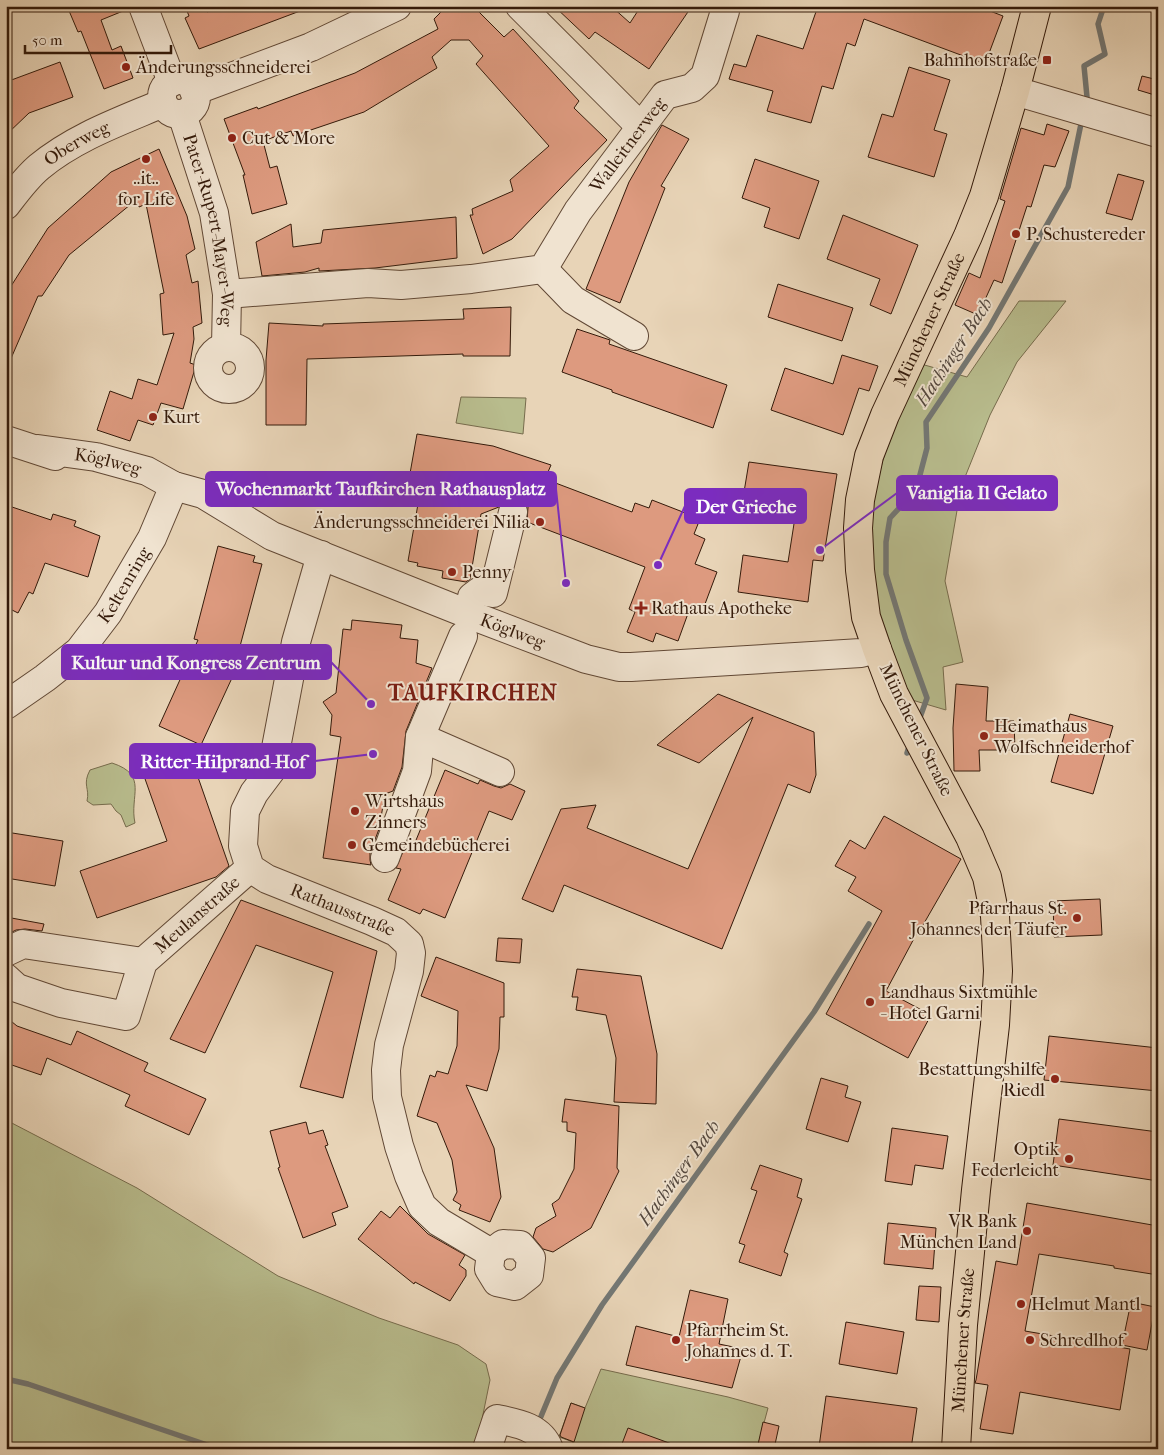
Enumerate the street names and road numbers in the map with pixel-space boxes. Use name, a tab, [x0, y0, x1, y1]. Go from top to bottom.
street label: Walleitnerweg	[585, 93, 670, 197]
street label: Oberweg	[40, 116, 113, 170]
street label: Pater-Rupert-Mayer-Weg	[179, 131, 238, 327]
street label: Münchener Straße	[889, 249, 969, 390]
street label: Köglweg	[73, 444, 144, 480]
street label: Keltenring	[93, 543, 155, 628]
street label: Köglweg	[477, 609, 549, 653]
street label: Münchener Straße	[875, 660, 957, 800]
street label: Meulanstraße	[150, 871, 244, 958]
street label: Rathausstraße	[287, 879, 398, 941]
street label: Münchener Straße	[948, 1267, 979, 1413]

